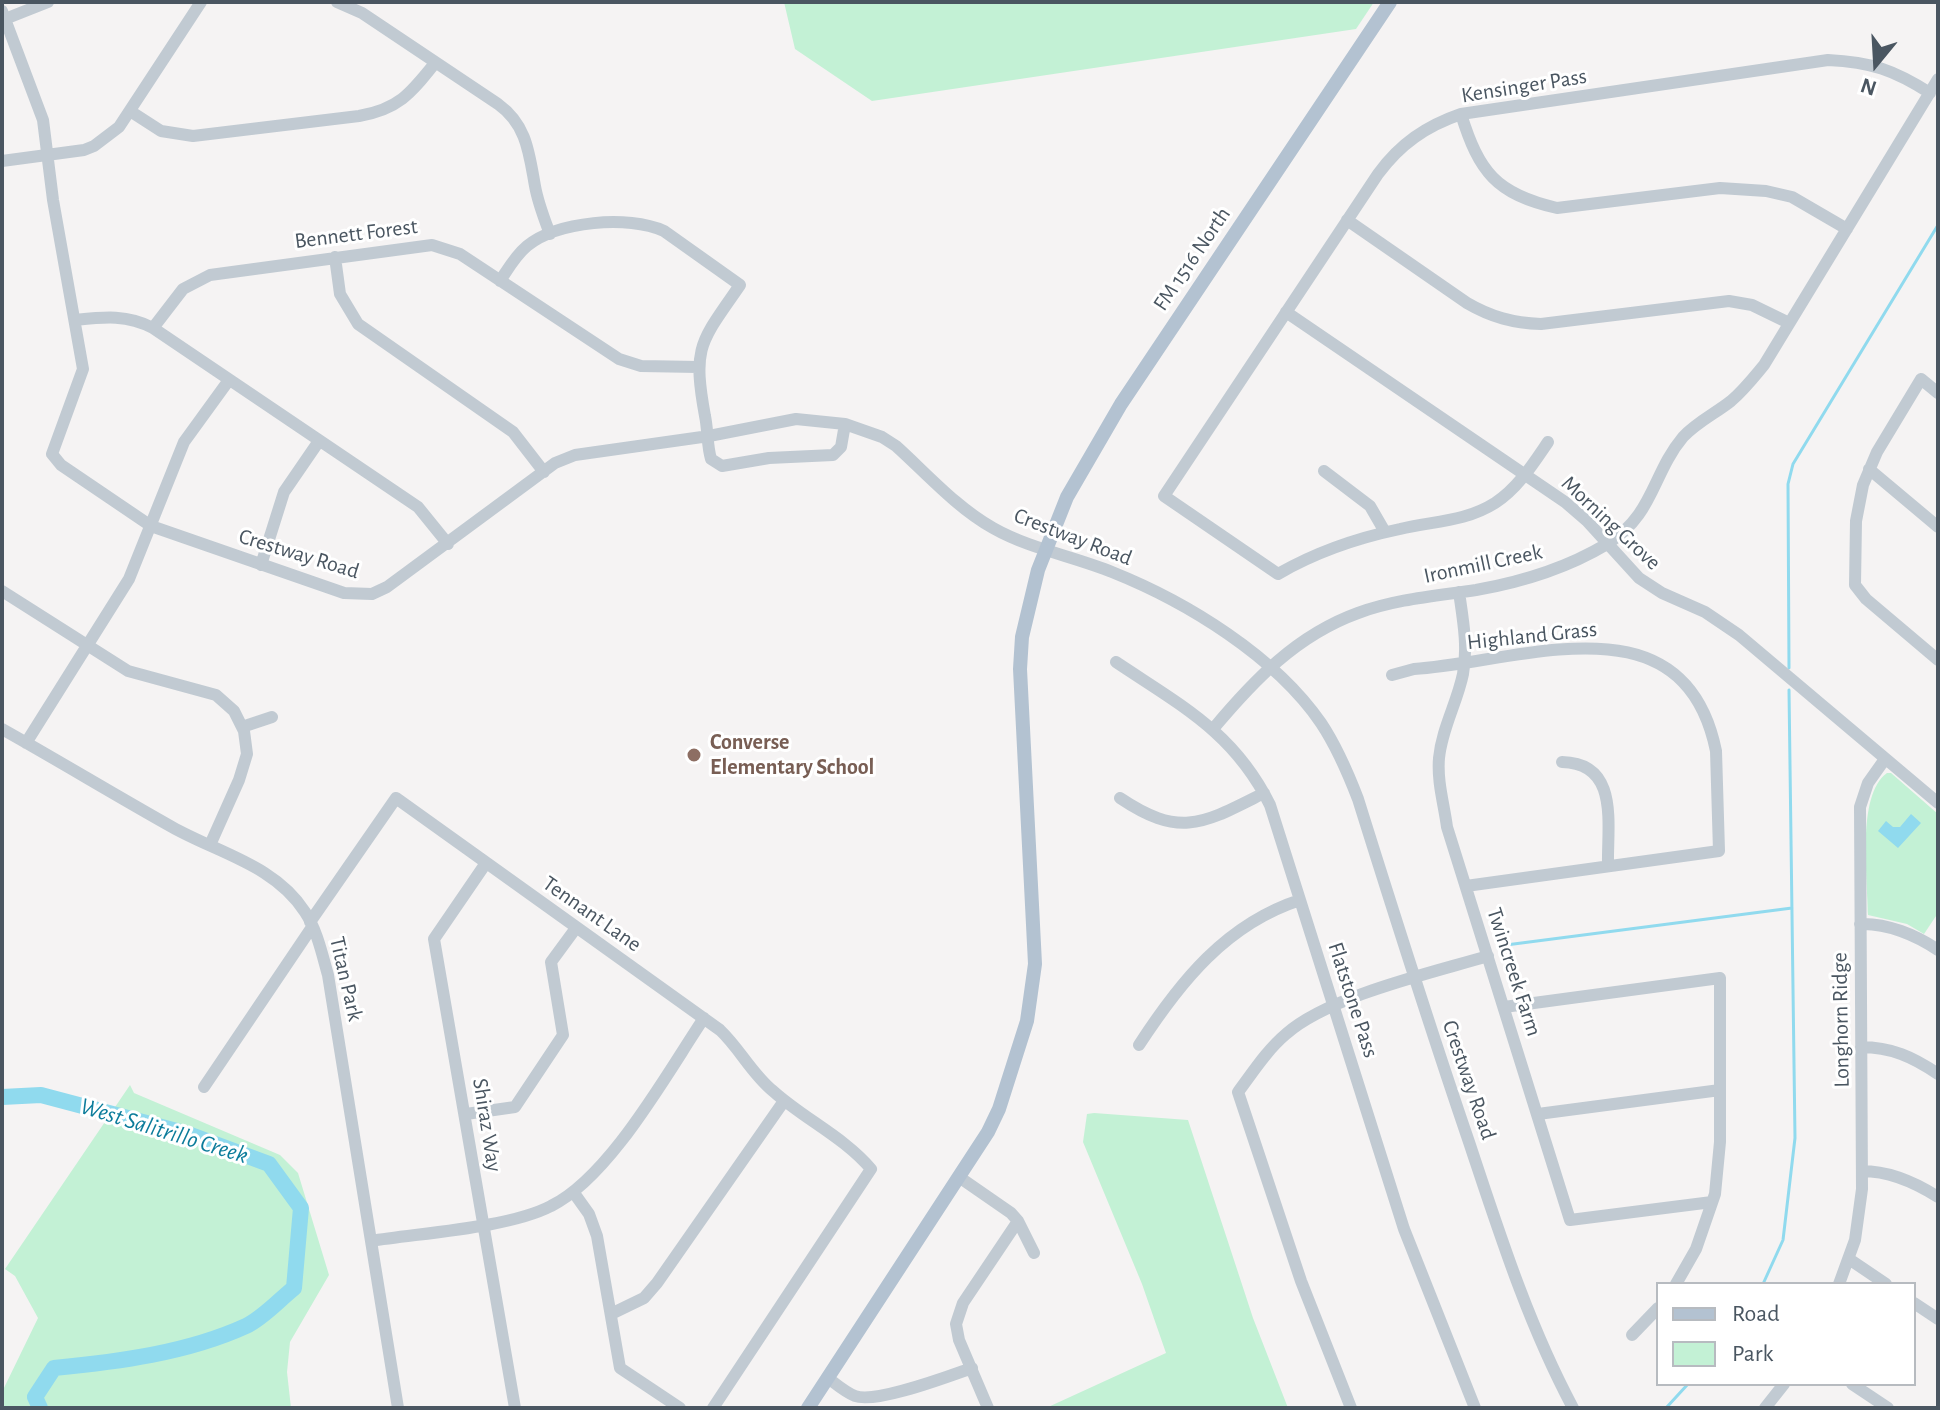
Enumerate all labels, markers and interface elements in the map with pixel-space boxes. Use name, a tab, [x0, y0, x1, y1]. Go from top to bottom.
north arrow	[1836, 24, 1916, 104]
street label: Kensinger Pass	[1459, 63, 1589, 109]
text: N	[1858, 74, 1879, 100]
street label: FM 1516 North	[1148, 202, 1236, 316]
street label: Bennett Forest	[293, 213, 419, 255]
street label: Morning Grove	[1556, 470, 1666, 576]
street label: Crestway Road	[1010, 502, 1136, 572]
street label: Crestway Road	[236, 523, 362, 585]
street label: Ironmill Creek	[1421, 539, 1545, 589]
street label: Highland Grass	[1466, 616, 1598, 656]
place label: Converse Elementary School	[710, 729, 874, 780]
marker: Converse Elementary School	[685, 746, 703, 764]
street label: Tennant Lane	[538, 870, 646, 958]
street label: Twincreek Farm	[1481, 904, 1547, 1040]
street label: Titan Park	[323, 934, 369, 1024]
street label: Flatstone Pass	[1322, 939, 1384, 1061]
street label: Longhorn Ridge	[1827, 952, 1855, 1088]
street label: Crestway Road	[1436, 1017, 1502, 1143]
street label: Shiraz Way	[467, 1076, 507, 1174]
water label: West Salitrillo Creek	[77, 1092, 251, 1170]
legend	[1656, 1282, 1916, 1386]
text: Road	[1732, 1302, 1780, 1326]
text: Park	[1732, 1342, 1773, 1366]

